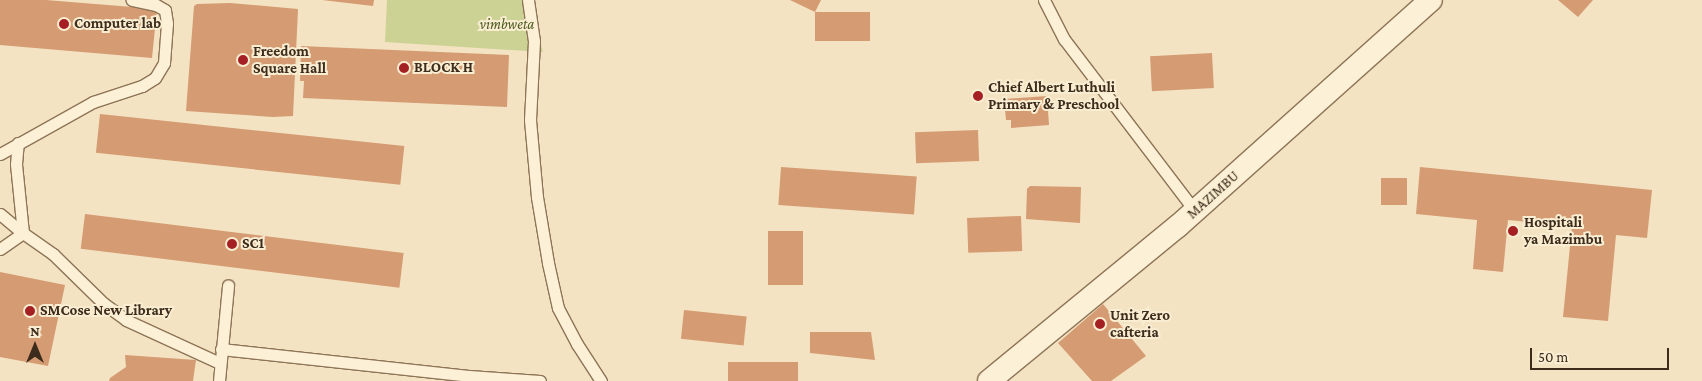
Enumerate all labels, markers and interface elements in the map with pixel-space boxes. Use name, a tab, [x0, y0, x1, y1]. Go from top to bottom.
place label: Computer lab	[74, 15, 161, 33]
park label: vimbweta	[480, 16, 534, 34]
marker: Computer lab	[58, 18, 70, 30]
place label: Freedom Square Hall	[253, 42, 326, 77]
marker: Freedom Square Hall	[237, 54, 249, 66]
place label: BLOCK H	[414, 59, 473, 77]
marker: BLOCK H	[398, 62, 410, 74]
place label: Chief Albert Luthuli Primary & Preschool	[988, 78, 1119, 113]
marker: Chief Albert Luthuli Primary & Preschool	[972, 90, 984, 102]
street label: MAZIMBU	[1183, 167, 1243, 223]
place label: Hospitali ya Mazimbu	[1524, 213, 1602, 248]
marker: Hospitali ya Mazimbu	[1506, 224, 1520, 238]
place label: SC1	[242, 235, 264, 253]
marker: SC1	[226, 238, 238, 250]
place label: SMCose New Library	[40, 302, 172, 320]
marker: SMCose New Library	[24, 305, 36, 317]
place label: Unit Zero cafteria	[1110, 306, 1170, 341]
marker: Unit Zero cafteria	[1094, 318, 1106, 330]
north arrow	[10, 321, 60, 371]
text: N	[30, 323, 40, 339]
scale bar	[1532, 338, 1671, 370]
text: 50 m	[1538, 349, 1568, 365]

